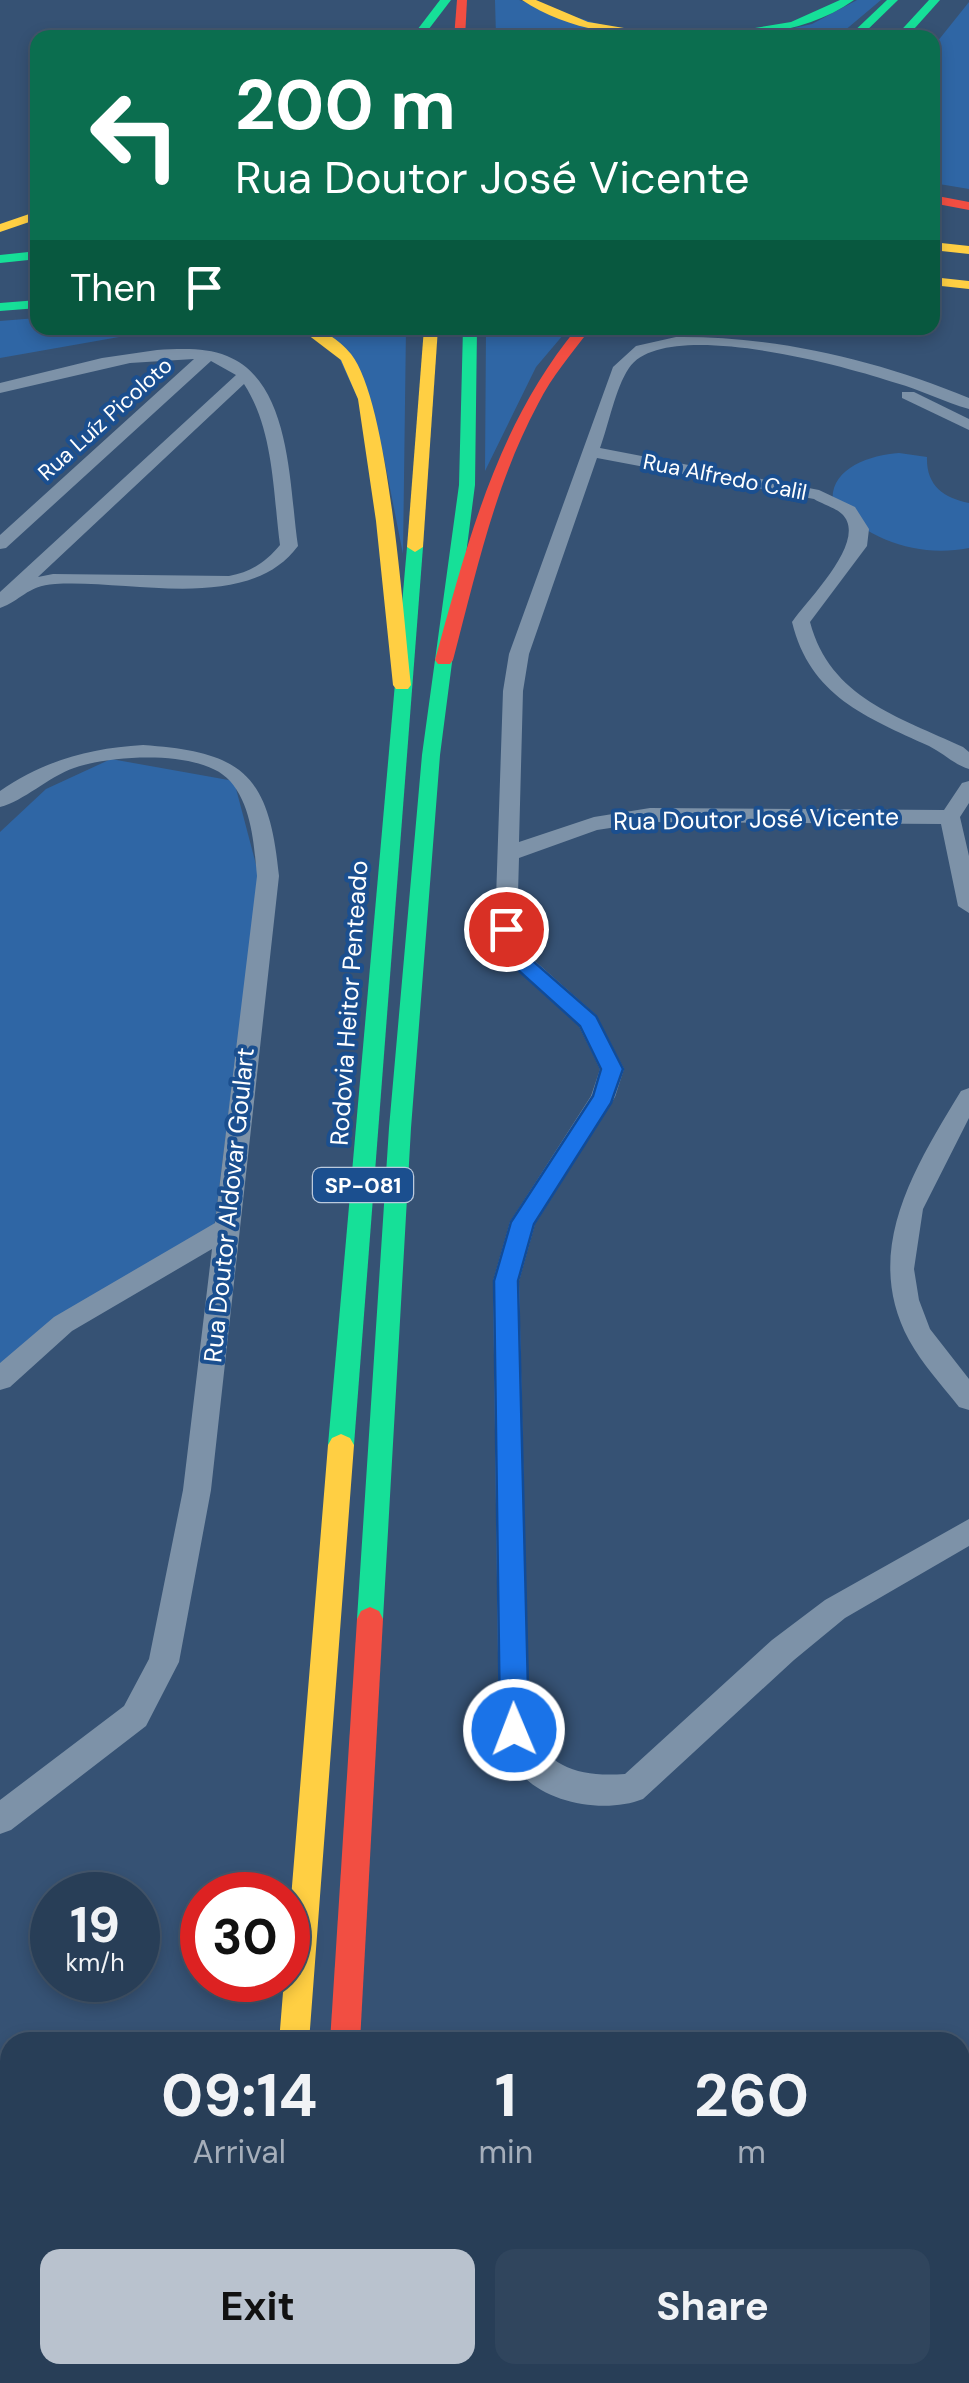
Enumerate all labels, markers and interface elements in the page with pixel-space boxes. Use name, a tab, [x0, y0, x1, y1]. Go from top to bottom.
text: 200 m	[235, 60, 456, 151]
icon: left	[70, 70, 200, 200]
text: Rua Doutor José Vicente	[235, 148, 750, 207]
icon: arrive	[177, 260, 232, 315]
text: Then	[70, 263, 157, 313]
street label: Rua Luíz Picoloto	[32, 351, 178, 487]
street label: Rua Alfredo Calil	[641, 447, 809, 507]
street label: Rua Doutor José Vicente	[613, 800, 899, 838]
street label: Rodovia Heitor Penteado	[323, 859, 375, 1147]
pin	[464, 887, 549, 972]
icon: arrive	[479, 902, 534, 957]
street label: Rua Doutor Aldovar Goulart	[196, 1046, 262, 1364]
road number: SP-081	[313, 1168, 413, 1202]
position arrow	[462, 1678, 566, 1782]
speed limit sign: 30	[180, 1872, 310, 2002]
text: 19	[70, 1892, 120, 1958]
text: km/h	[65, 1946, 125, 1979]
text: 09:14	[161, 2056, 317, 2135]
text: 1	[495, 2056, 517, 2135]
text: 260	[694, 2056, 809, 2135]
text: Arrival	[193, 2131, 286, 2173]
text: min	[478, 2131, 533, 2173]
text: m	[737, 2131, 766, 2173]
button: Exit	[40, 2249, 475, 2364]
button: Share	[495, 2249, 930, 2364]

